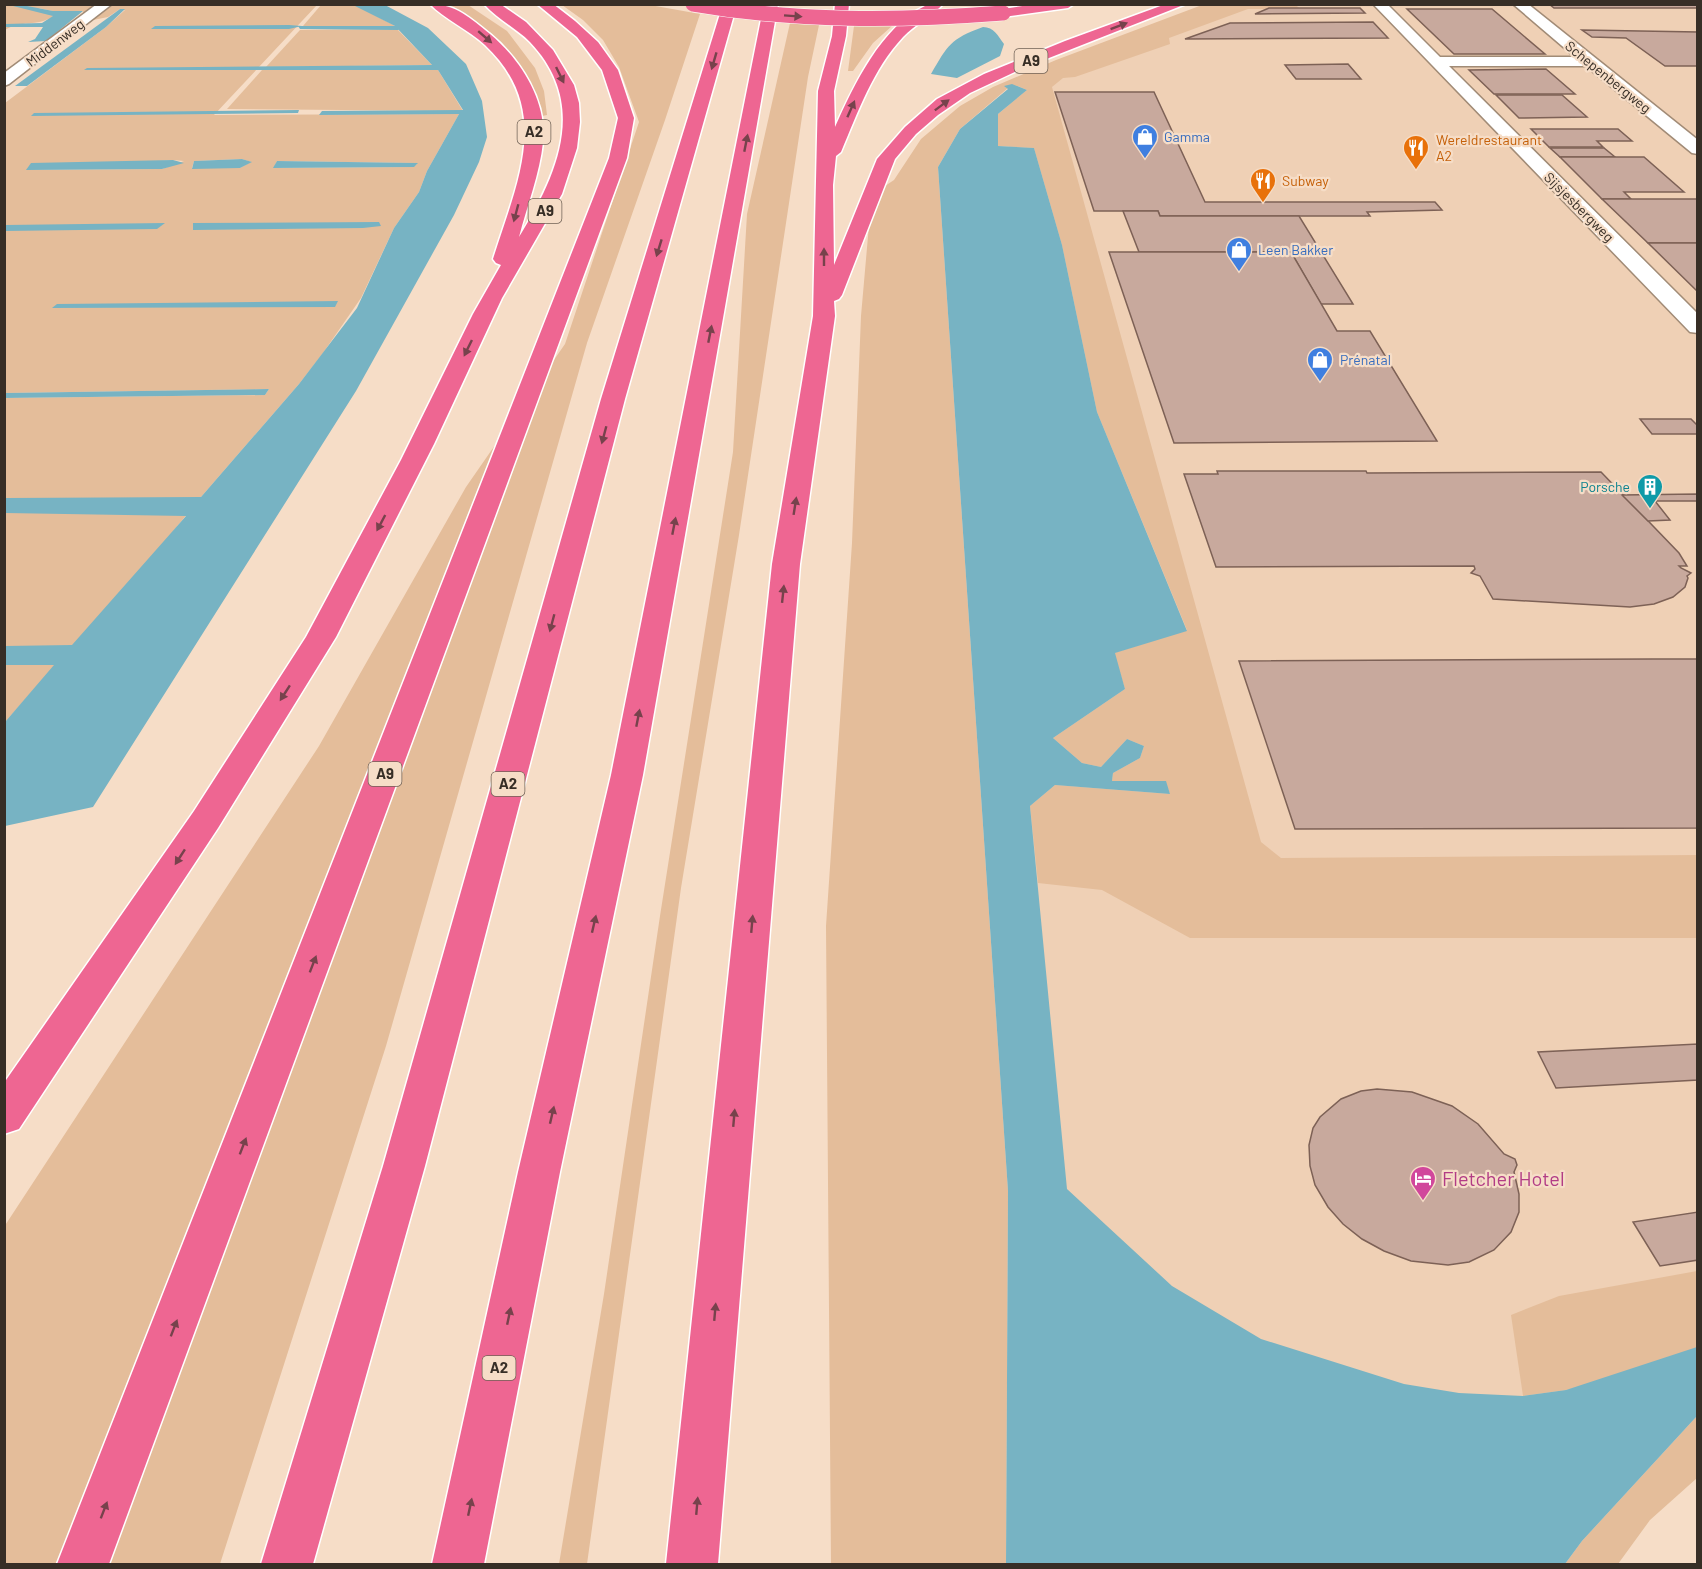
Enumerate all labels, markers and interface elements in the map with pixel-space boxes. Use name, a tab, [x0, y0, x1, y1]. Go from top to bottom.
one-way arrow	[784, 11, 803, 21]
street label: Middenweg	[22, 15, 87, 70]
one-way arrow	[1110, 21, 1128, 30]
one-way arrow	[477, 30, 492, 43]
street label: Schepenbergweg	[1562, 37, 1655, 116]
road number: A9	[1014, 49, 1048, 73]
one-way arrow	[709, 52, 718, 70]
one-way arrow	[555, 66, 564, 83]
one-way arrow	[934, 99, 950, 112]
one-way arrow	[847, 100, 856, 117]
road number: A2	[518, 120, 550, 144]
shop icon: Gamma	[1130, 122, 1160, 160]
place label: Gamma	[1164, 128, 1210, 145]
place label: Wereldrestaurant A2	[1436, 131, 1542, 164]
one-way arrow	[742, 133, 751, 152]
restaurant icon: Wereldrestaurant A2	[1401, 133, 1431, 171]
restaurant icon: Subway	[1248, 166, 1278, 204]
street label: Sijsjesbergweg	[1541, 168, 1618, 245]
place label: Subway	[1282, 172, 1329, 189]
road number: A9	[528, 199, 562, 223]
one-way arrow	[511, 204, 520, 222]
shop icon: Leen Bakker	[1224, 235, 1254, 273]
one-way arrow	[654, 239, 663, 257]
place label: Leen Bakker	[1258, 241, 1333, 258]
one-way arrow	[819, 248, 829, 267]
one-way arrow	[706, 325, 715, 344]
one-way arrow	[463, 340, 473, 357]
shop icon: Prénatal	[1305, 345, 1335, 383]
place label: Prénatal	[1340, 351, 1391, 368]
one-way arrow	[598, 426, 608, 444]
building icon: Porsche	[1635, 472, 1665, 510]
place label: Porsche	[1580, 478, 1630, 495]
one-way arrow	[790, 496, 799, 515]
one-way arrow	[376, 514, 385, 531]
one-way arrow	[670, 516, 679, 535]
one-way arrow	[778, 584, 788, 603]
one-way arrow	[547, 614, 556, 632]
one-way arrow	[279, 684, 291, 700]
one-way arrow	[634, 708, 643, 727]
road number: A9	[368, 762, 402, 786]
road number: A2	[492, 772, 524, 796]
one-way arrow	[175, 849, 186, 865]
one-way arrow	[747, 914, 757, 933]
one-way arrow	[590, 915, 599, 934]
one-way arrow	[308, 954, 318, 972]
one-way arrow	[547, 1105, 557, 1124]
one-way arrow	[729, 1108, 738, 1127]
one-way arrow	[239, 1137, 249, 1155]
hotel icon: Fletcher Hotel	[1408, 1164, 1438, 1202]
place label: Fletcher Hotel	[1442, 1166, 1565, 1190]
one-way arrow	[710, 1303, 720, 1322]
one-way arrow	[505, 1306, 514, 1325]
one-way arrow	[169, 1319, 179, 1337]
road number: A2	[482, 1356, 516, 1380]
one-way arrow	[466, 1497, 475, 1516]
one-way arrow	[692, 1497, 702, 1516]
one-way arrow	[99, 1501, 109, 1519]

